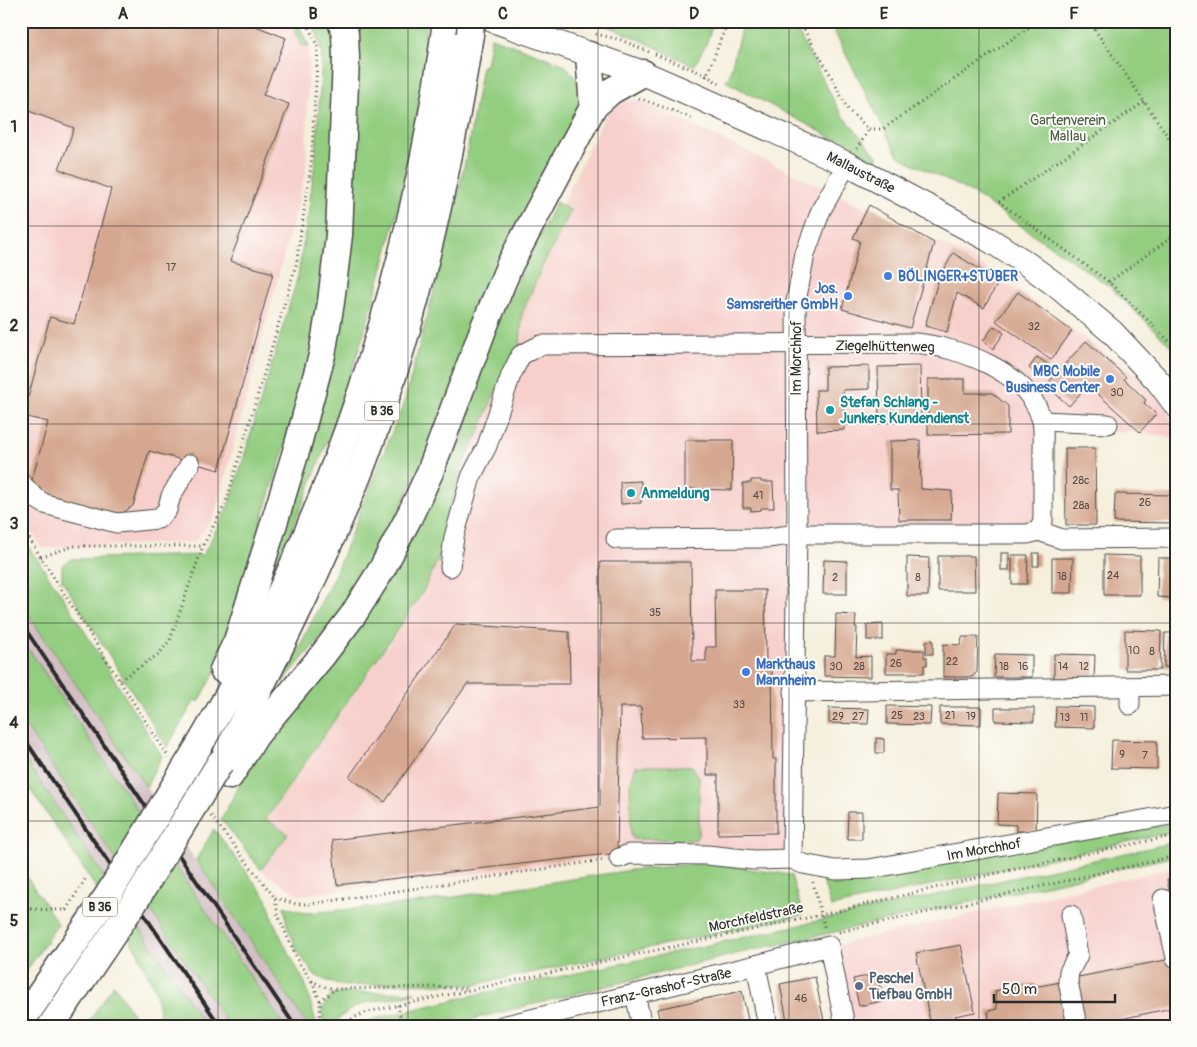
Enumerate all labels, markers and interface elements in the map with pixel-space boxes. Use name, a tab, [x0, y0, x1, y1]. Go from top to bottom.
text: A	[118, 4, 129, 24]
text: B	[308, 4, 318, 24]
text: C	[498, 4, 508, 24]
text: D	[689, 4, 699, 24]
text: E	[880, 4, 889, 24]
text: F	[1069, 4, 1079, 24]
park label: Gartenverein Mallau	[1030, 112, 1106, 145]
text: 1	[11, 117, 17, 137]
street label: Mallaustraße	[824, 148, 898, 197]
house number: 17	[166, 261, 176, 274]
place label: BÖLINGER+STÜBER	[898, 267, 1018, 285]
marker: BÖLINGER+STÜBER	[882, 270, 894, 282]
place label: Jos. Samsreither GmbH	[726, 280, 838, 313]
marker: Jos. Samsreither GmbH	[842, 290, 854, 302]
text: 2	[10, 316, 19, 336]
street label: Im Morchhof	[788, 320, 805, 396]
house number: 32	[1028, 320, 1040, 333]
street label: Ziegelhüttenweg	[835, 337, 935, 356]
place label: MBC Mobile Business Center	[1005, 363, 1101, 396]
marker: MBC Mobile Business Center	[1104, 373, 1116, 385]
house number: 30	[1110, 386, 1124, 399]
place label: Stefan Schlang - Junkers Kundendienst	[840, 394, 970, 427]
road number: B 36	[364, 402, 400, 421]
marker: Stefan Schlang - Junkers Kundendienst	[824, 404, 836, 416]
house number: 28c	[1072, 474, 1090, 487]
place label: Anmeldung	[641, 485, 710, 502]
marker: Anmeldung	[625, 487, 637, 499]
house number: 41	[753, 489, 763, 502]
house number: 26	[1139, 496, 1151, 509]
house number: 28a	[1073, 499, 1089, 512]
text: 3	[10, 514, 19, 534]
house number: 24	[1107, 569, 1120, 582]
house number: 18	[1057, 570, 1067, 583]
house number: 2	[832, 571, 838, 584]
house number: 8	[915, 571, 921, 584]
house number: 35	[649, 606, 661, 619]
house number: 10	[1128, 644, 1140, 657]
house number: 8	[1149, 645, 1155, 658]
house number: 22	[946, 655, 958, 668]
place label: Markthaus Mannheim	[756, 656, 817, 689]
house number: 26	[890, 657, 902, 670]
house number: 30	[829, 660, 843, 673]
house number: 28	[853, 660, 865, 673]
house number: 18	[999, 660, 1009, 673]
house number: 16	[1018, 660, 1028, 673]
house number: 14	[1058, 660, 1069, 673]
house number: 12	[1079, 660, 1089, 673]
marker: Markthaus Mannheim	[740, 666, 752, 678]
house number: 33	[733, 698, 745, 711]
house number: 25	[891, 709, 903, 722]
house number: 21	[945, 709, 955, 722]
house number: 29	[832, 710, 844, 723]
house number: 27	[852, 710, 864, 723]
house number: 23	[913, 710, 925, 723]
house number: 19	[966, 710, 976, 723]
house number: 13	[1060, 711, 1070, 724]
house number: 11	[1080, 711, 1088, 724]
text: 4	[9, 713, 19, 733]
house number: 9	[1119, 748, 1125, 761]
house number: 7	[1142, 749, 1148, 762]
street label: Im Morchhof	[945, 835, 1023, 864]
road number: B 36	[82, 898, 118, 916]
street label: Morchfeldstraße	[707, 899, 805, 936]
text: 5	[10, 911, 19, 931]
street label: Franz-Grashof-Straße	[599, 964, 733, 1011]
place label: Peschel Tiefbau GmbH	[868, 970, 953, 1003]
scale bar	[994, 972, 1116, 1004]
marker: Peschel Tiefbau GmbH	[853, 980, 865, 992]
text: 50 m	[1002, 980, 1037, 999]
house number: 46	[795, 992, 807, 1005]

